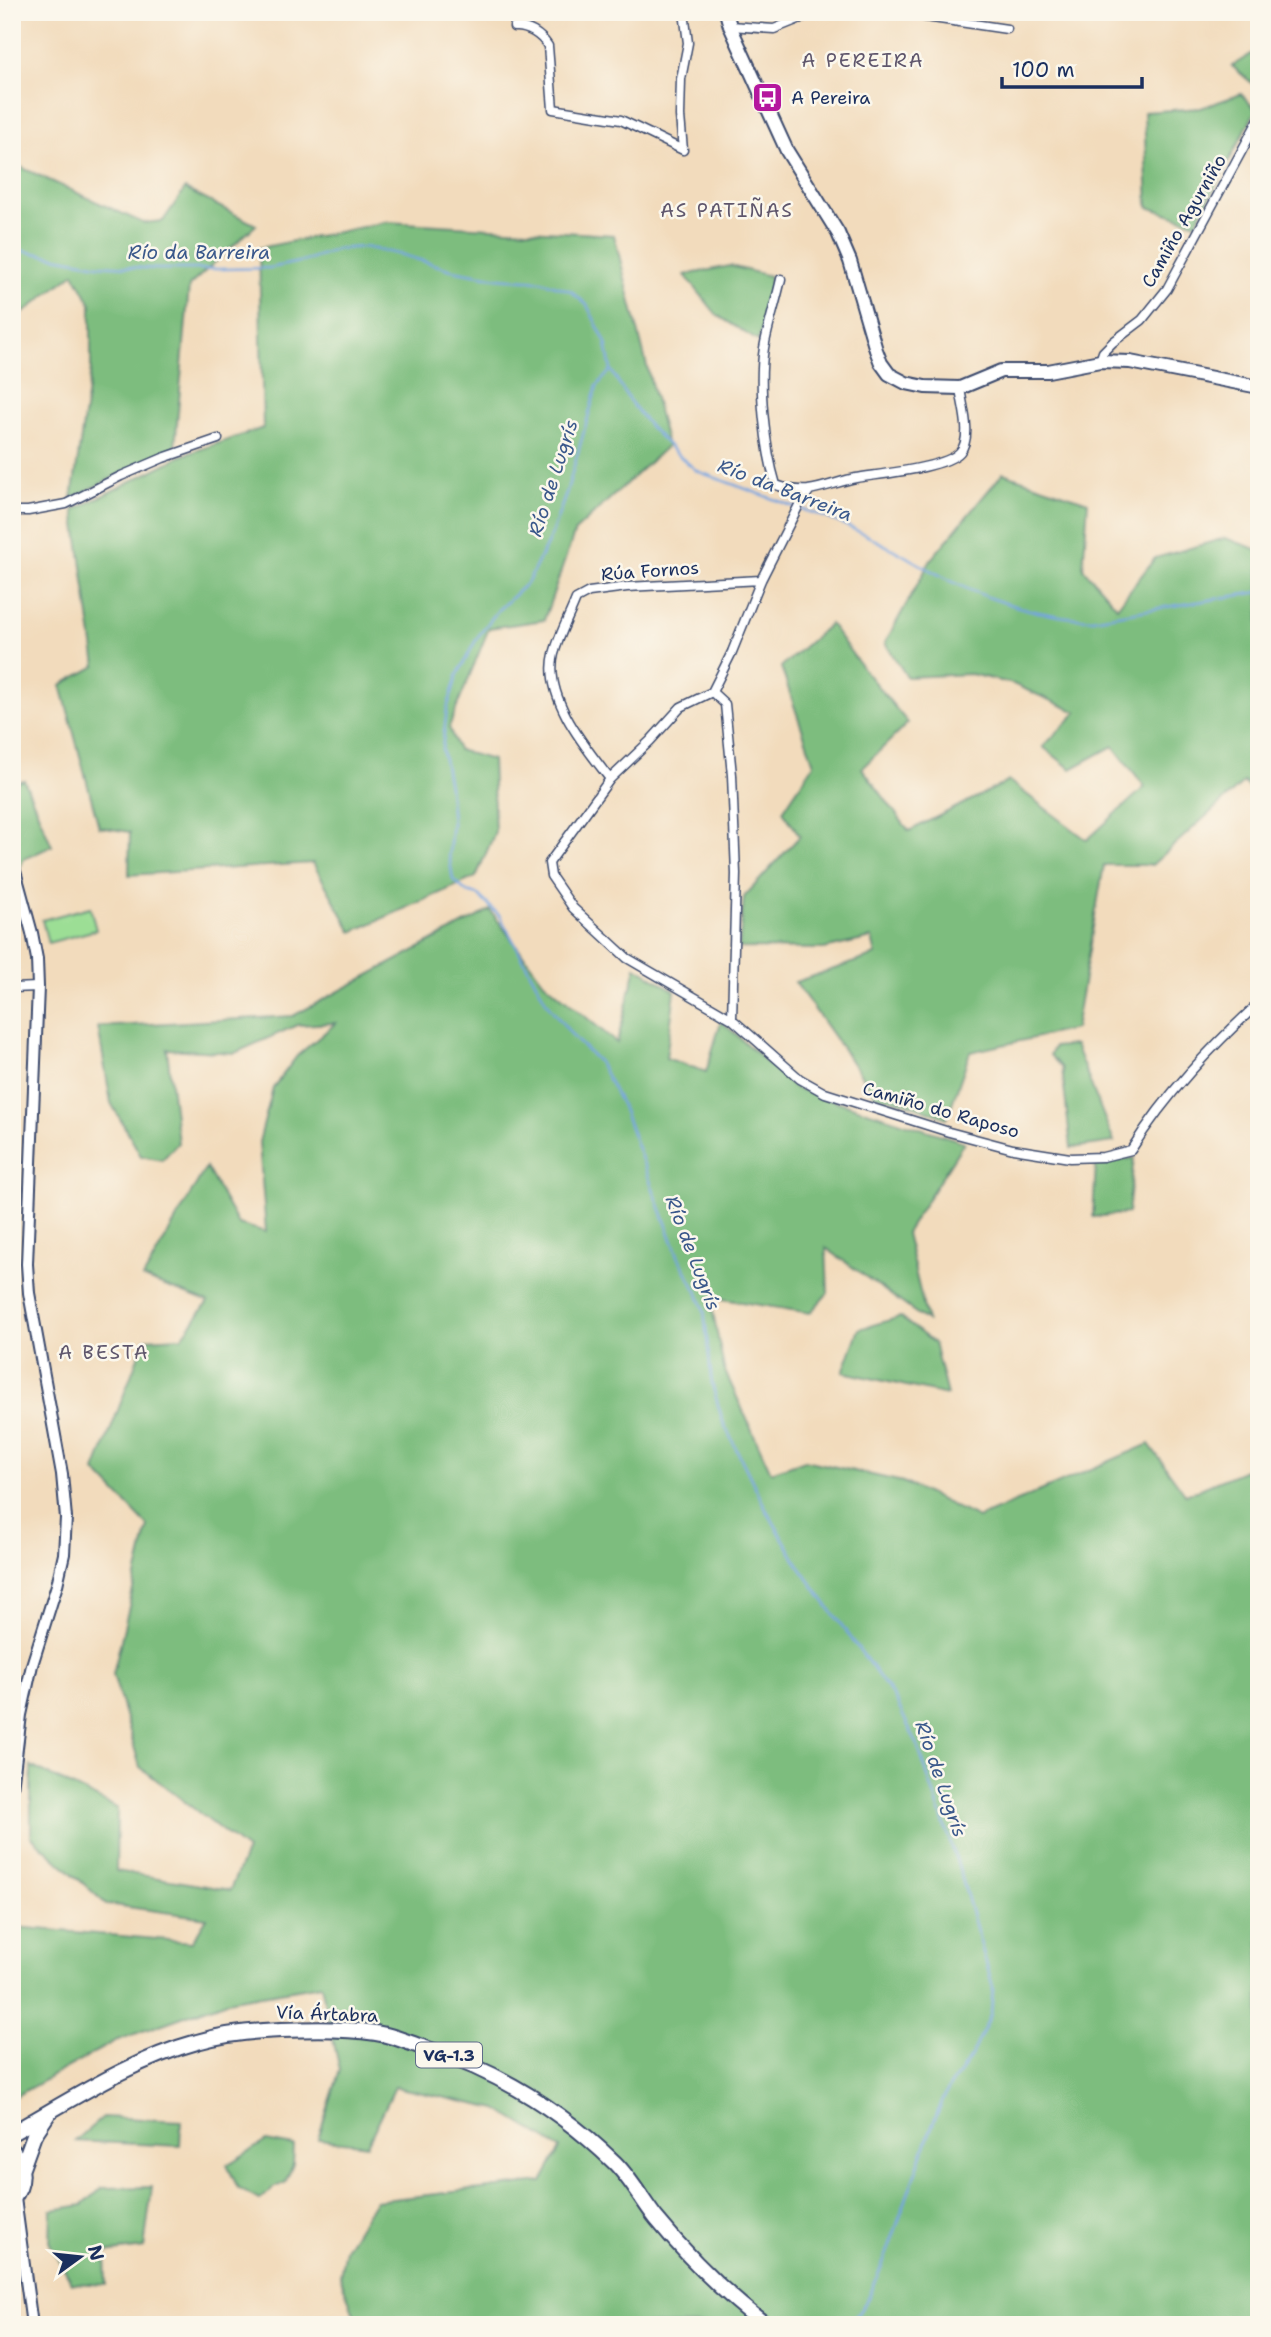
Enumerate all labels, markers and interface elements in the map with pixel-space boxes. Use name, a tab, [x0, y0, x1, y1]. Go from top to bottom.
scale bar	[1002, 46, 1142, 90]
district label: A PEREIRA	[801, 48, 925, 73]
text: 100 m	[1012, 56, 1075, 84]
bus stop icon: A Pereira	[751, 81, 785, 115]
place label: A Pereira	[791, 86, 870, 110]
street label: Camiño Agurniño	[1136, 150, 1232, 292]
district label: AS PATIÑAS	[660, 197, 794, 223]
water label: Río da Barreira	[128, 240, 270, 265]
water label: Río de Lugrís	[522, 416, 584, 540]
water label: Río da Barreira	[714, 453, 856, 527]
street label: Rúa Fornos	[600, 556, 700, 586]
street label: Camiño do Raposo	[860, 1076, 1022, 1144]
water label: Río de Lugrís	[660, 1192, 726, 1314]
district label: A BESTA	[58, 1340, 150, 1365]
water label: Río de Lugrís	[909, 1718, 973, 1840]
street label: Vía Ártabra	[275, 2000, 379, 2028]
road number: VG-1.3	[416, 2042, 482, 2068]
north arrow	[46, 2222, 116, 2292]
text: N	[82, 2242, 110, 2263]

